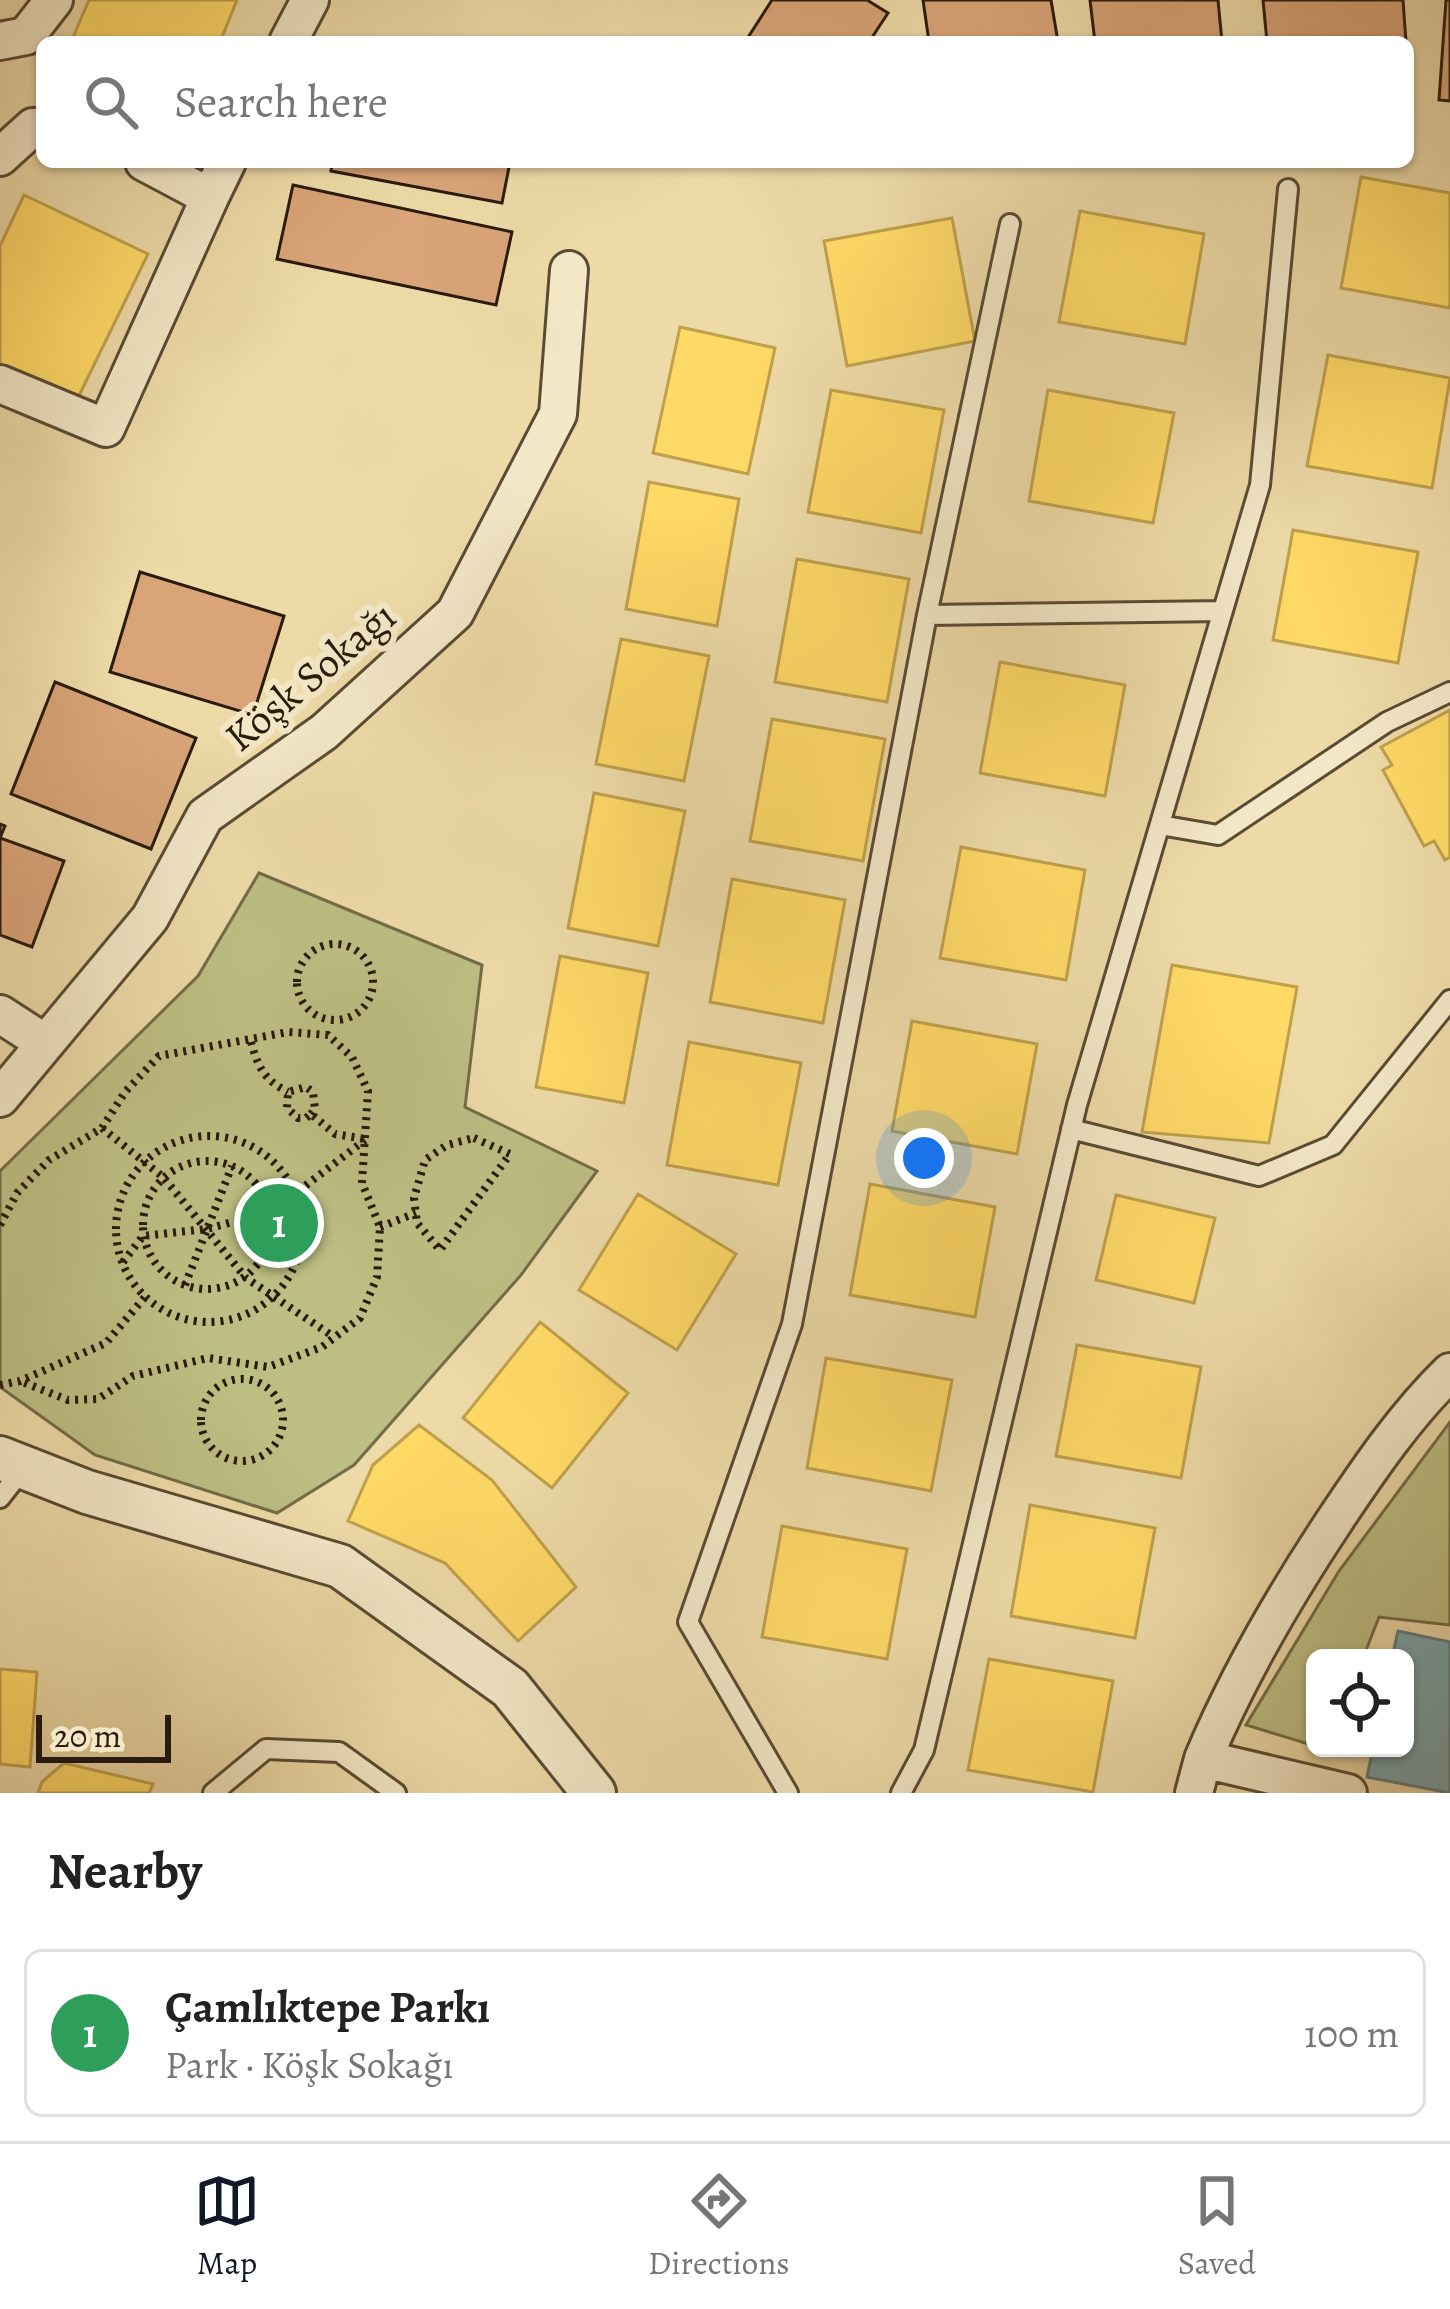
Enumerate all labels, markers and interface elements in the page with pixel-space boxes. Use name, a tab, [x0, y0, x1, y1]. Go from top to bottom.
search box	[36, 36, 1414, 168]
icon: search	[78, 69, 144, 135]
text: Search here	[174, 71, 388, 133]
street label: Köşk Sokağı	[212, 588, 408, 764]
your location	[894, 1128, 954, 1188]
pin: 1	[240, 1178, 318, 1268]
map controls	[1306, 1649, 1414, 1757]
button: locate	[1306, 1649, 1414, 1757]
scale bar	[36, 1709, 171, 1762]
text: 20 m	[54, 1713, 121, 1758]
text: Nearby	[48, 1836, 202, 1906]
text: Çamlıktepe Parkı	[165, 1976, 490, 2038]
text: 1	[83, 2007, 97, 2060]
text: 100 m	[1304, 2007, 1399, 2060]
text: Park · Köşk Sokağı	[165, 2038, 454, 2091]
tab: Map	[194, 2168, 260, 2285]
tab: Directions	[648, 2168, 790, 2285]
tab: Saved	[1178, 2168, 1256, 2285]

